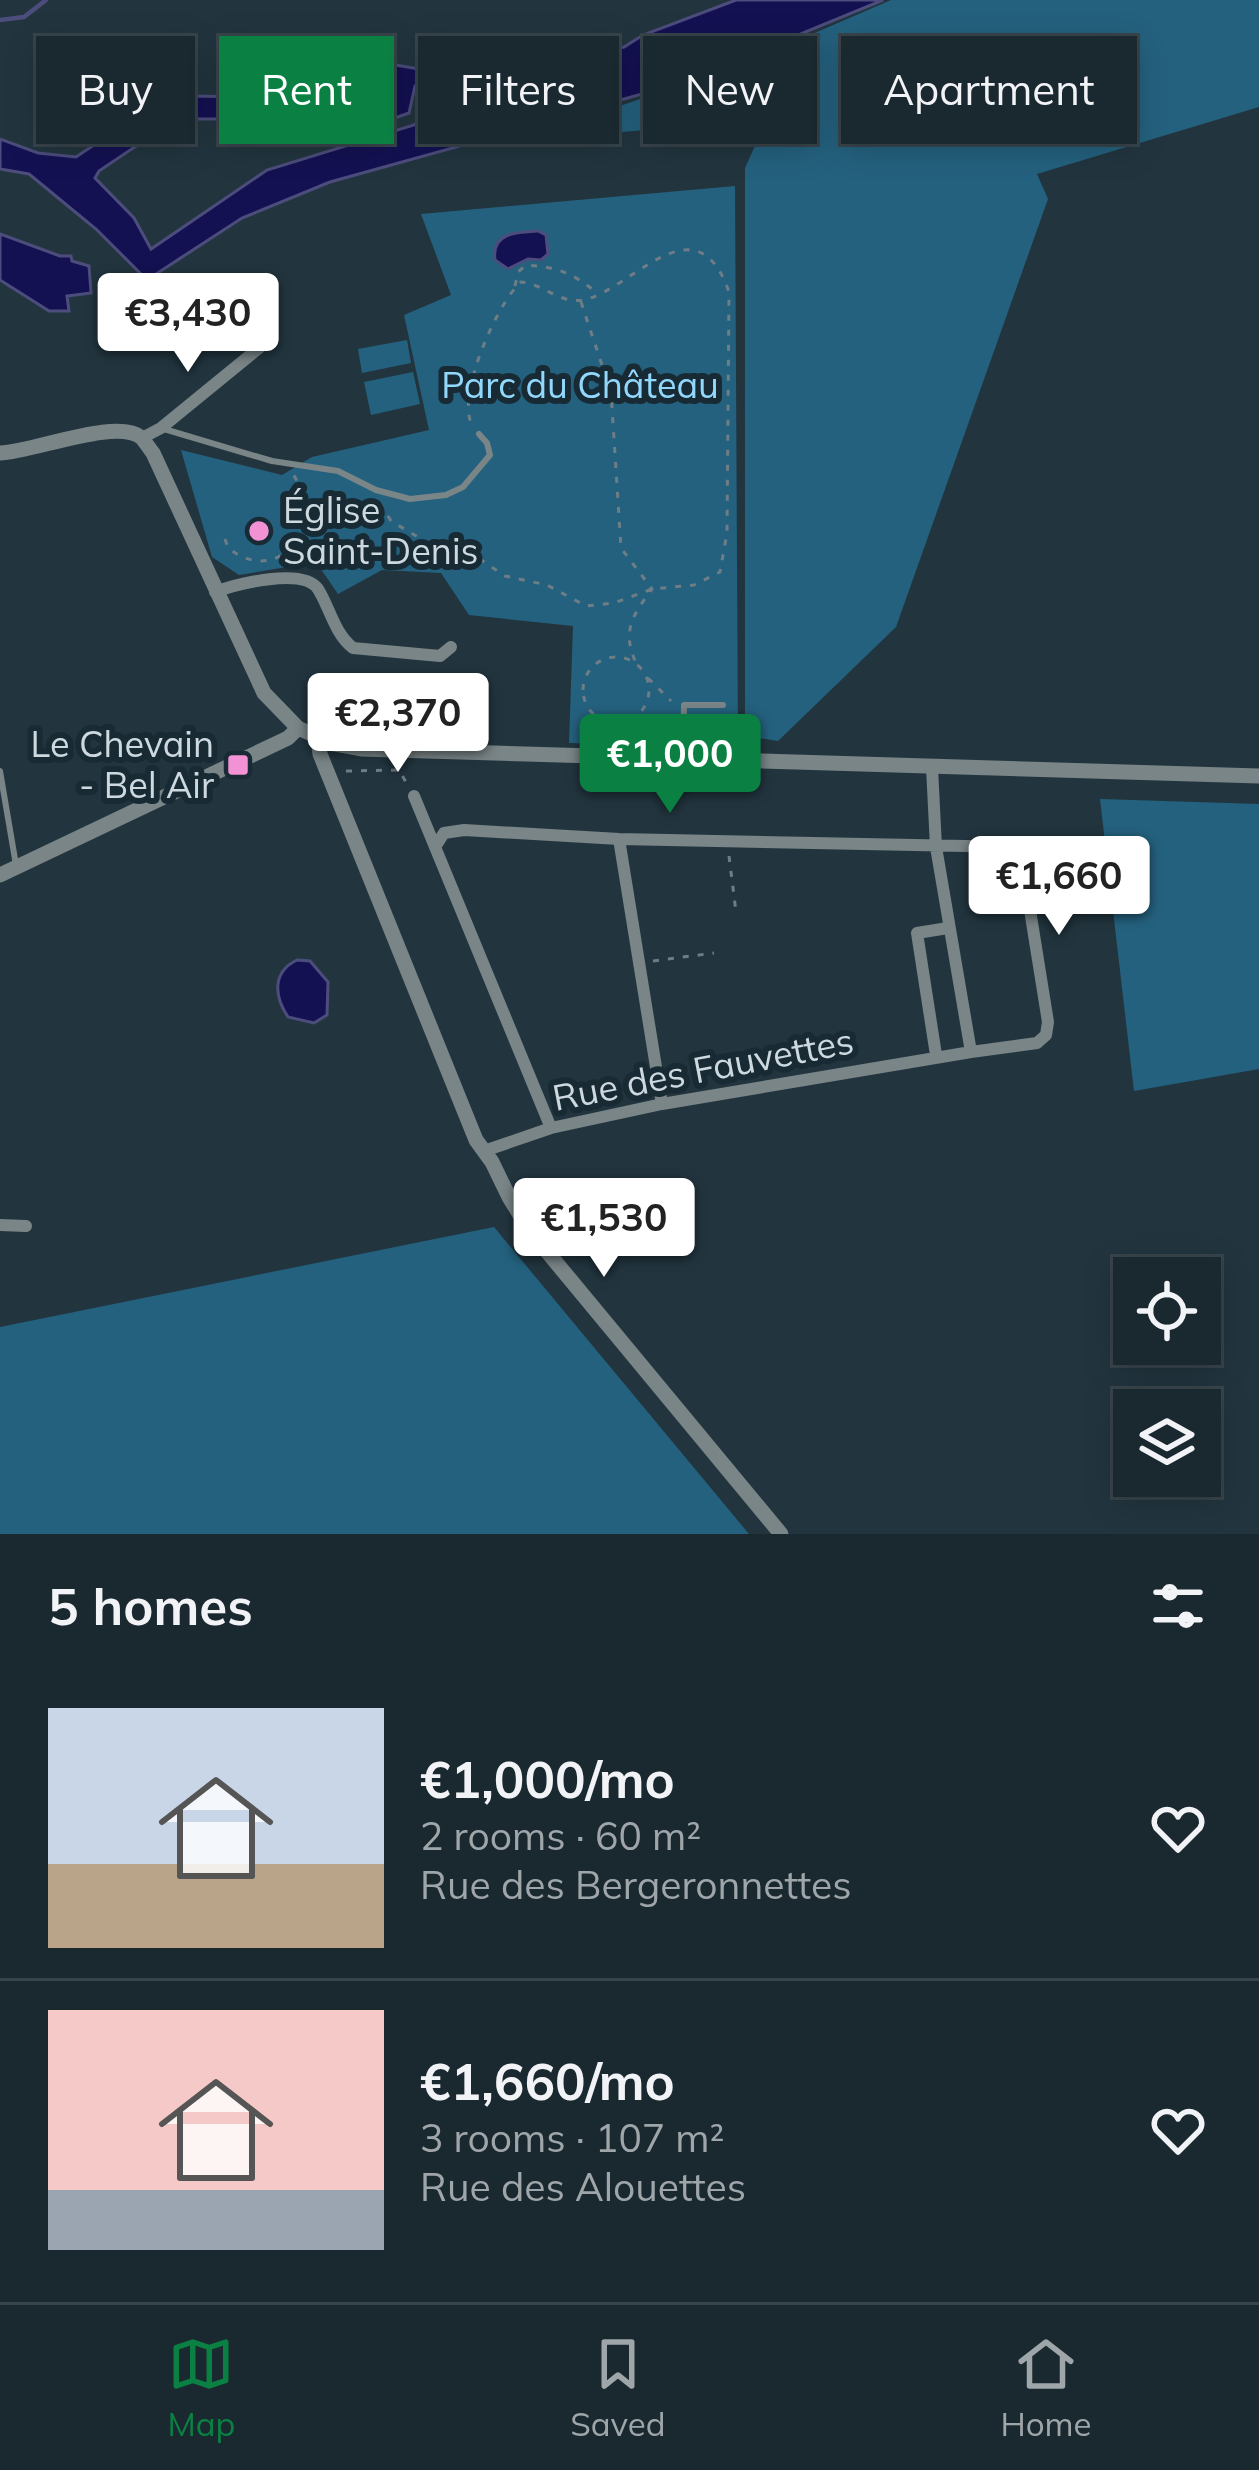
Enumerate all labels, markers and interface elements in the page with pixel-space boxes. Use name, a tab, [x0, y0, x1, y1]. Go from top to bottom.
chip: Buy	[36, 36, 195, 144]
chip: Rent	[219, 36, 394, 144]
chip: Filters	[418, 36, 619, 144]
chip: New	[643, 36, 817, 144]
chip: Apartment	[841, 36, 1137, 144]
pin: €3,430	[90, 273, 286, 375]
text: €3,430	[125, 287, 251, 336]
park label: Parc du Château	[441, 362, 719, 407]
place label: Église Saint-Denis	[283, 487, 478, 573]
marker: Église Saint-Denis	[246, 518, 272, 544]
pin: €2,370	[300, 673, 496, 775]
text: €2,370	[335, 687, 461, 736]
pin: €1,000	[572, 714, 768, 816]
place label: Le Chevain - Bel Air	[30, 721, 214, 807]
text: €1,000	[607, 728, 733, 777]
marker: Le Chevain - Bel Air	[225, 752, 251, 778]
pin: €1,660	[961, 836, 1157, 938]
text: €1,660	[996, 850, 1122, 899]
street label: Rue des Fauvettes	[549, 1017, 857, 1120]
pin: €1,530	[506, 1178, 702, 1280]
text: €1,530	[541, 1192, 667, 1241]
map controls	[1113, 1257, 1221, 1497]
button: locate	[1113, 1257, 1221, 1365]
button: layers	[1113, 1389, 1221, 1497]
icon: filters	[1145, 1573, 1211, 1639]
text: 5 homes	[48, 1574, 253, 1638]
text: €1,000/mo	[420, 1747, 675, 1811]
icon: home	[144, 1756, 288, 1900]
icon: heart	[1145, 1795, 1211, 1861]
text: 2 rooms · 60 m²	[420, 1811, 701, 1860]
text: Rue des Bergeronnettes	[420, 1860, 852, 1909]
text: €1,660/mo	[420, 2049, 675, 2113]
icon: home	[144, 2058, 288, 2202]
icon: heart	[1145, 2097, 1211, 2163]
text: 3 rooms · 107 m²	[420, 2113, 724, 2162]
text: Rue des Alouettes	[420, 2162, 746, 2211]
tab: Map	[167, 2331, 235, 2444]
tab: Saved	[570, 2331, 666, 2444]
tab: Home	[1000, 2331, 1092, 2444]

